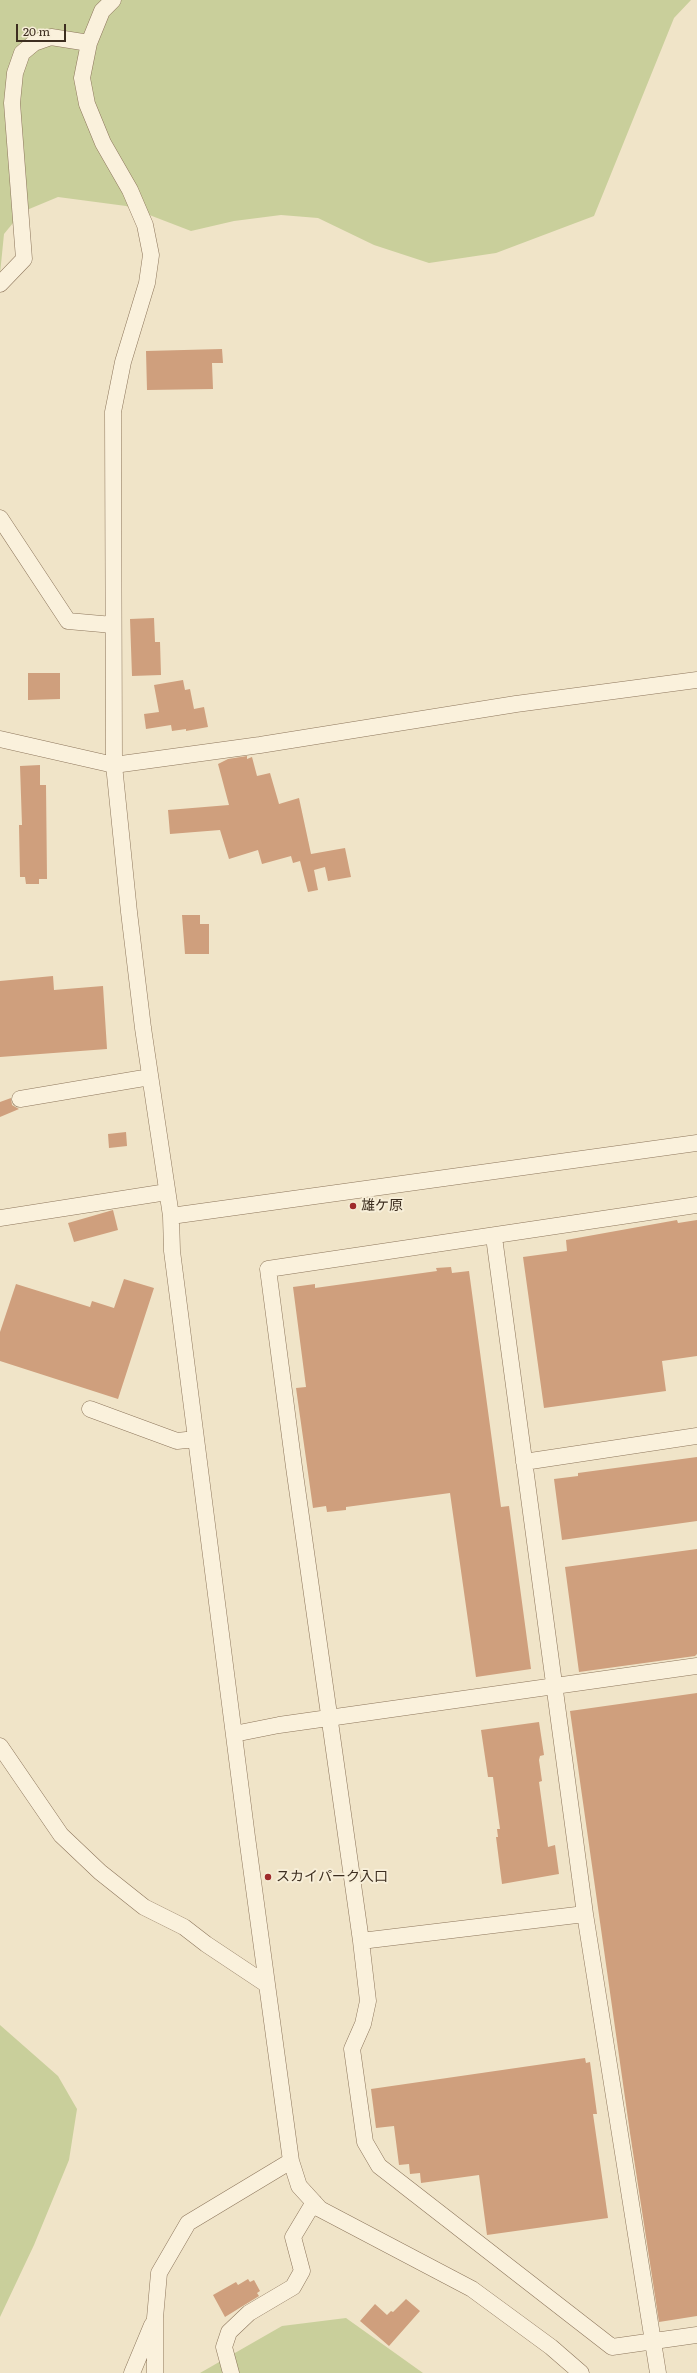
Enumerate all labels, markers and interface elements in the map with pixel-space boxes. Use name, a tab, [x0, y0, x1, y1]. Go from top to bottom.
scale bar	[18, 16, 68, 42]
text: 20 m	[23, 22, 50, 40]
place label: 雄ケ原	[361, 1198, 403, 1214]
marker: 雄ケ原	[348, 1201, 358, 1211]
place label: スカイパーク入口	[276, 1869, 388, 1885]
marker: スカイパーク入口	[263, 1872, 273, 1882]

